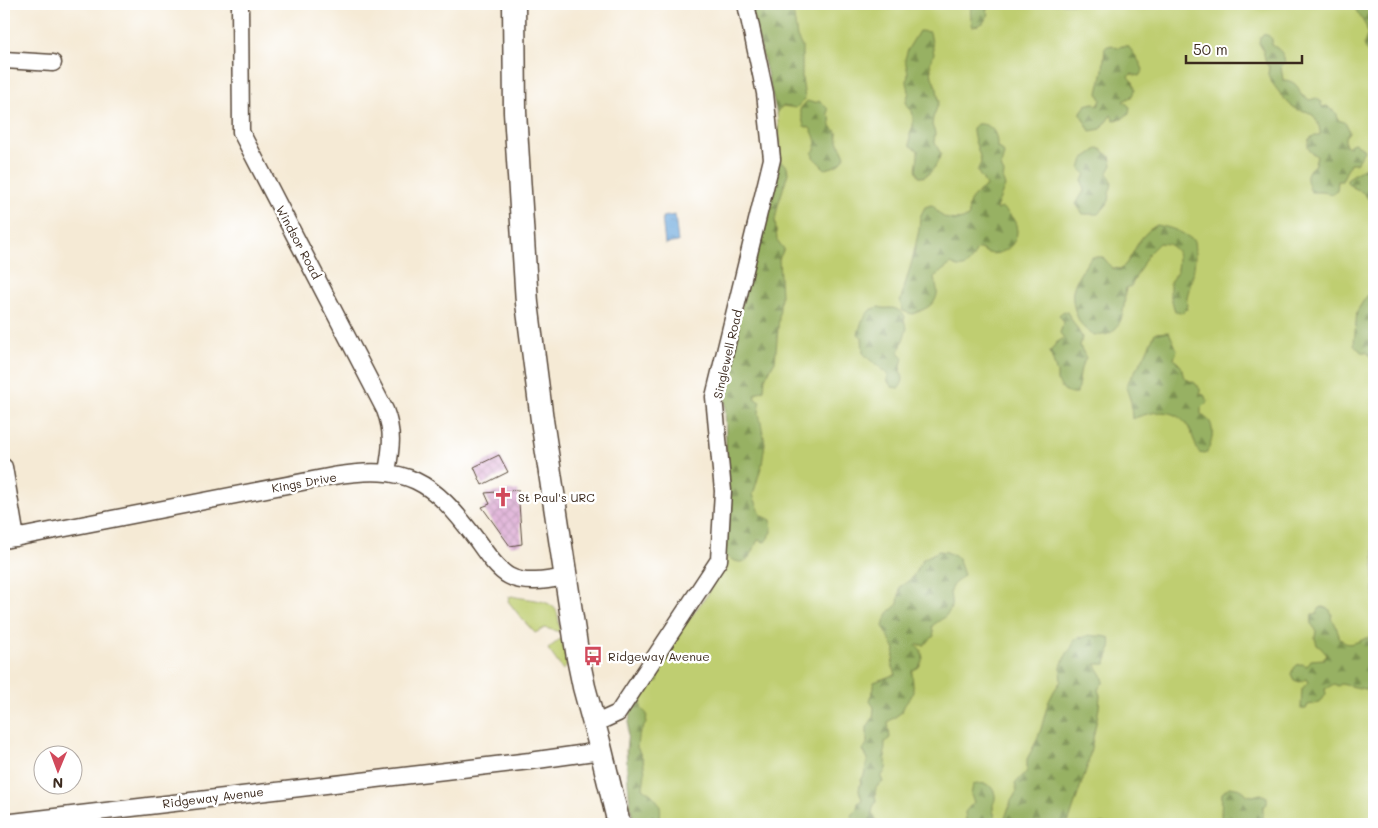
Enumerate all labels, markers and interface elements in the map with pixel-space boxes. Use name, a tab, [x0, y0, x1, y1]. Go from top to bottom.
scale bar	[1186, 32, 1302, 64]
text: 50 m	[1193, 39, 1228, 59]
street label: Windsor Road	[273, 202, 325, 282]
street label: Singlewell Road	[709, 308, 745, 400]
street label: Kings Drive	[270, 468, 338, 496]
church icon: St Paul's URC	[492, 486, 514, 508]
place label: St Paul's URC	[518, 489, 595, 505]
bus stop icon: Ridgeway Avenue	[582, 645, 604, 667]
place label: Ridgeway Avenue	[608, 648, 710, 664]
north arrow	[32, 746, 82, 796]
text: N	[52, 774, 63, 793]
street label: Ridgeway Avenue	[162, 783, 264, 811]

